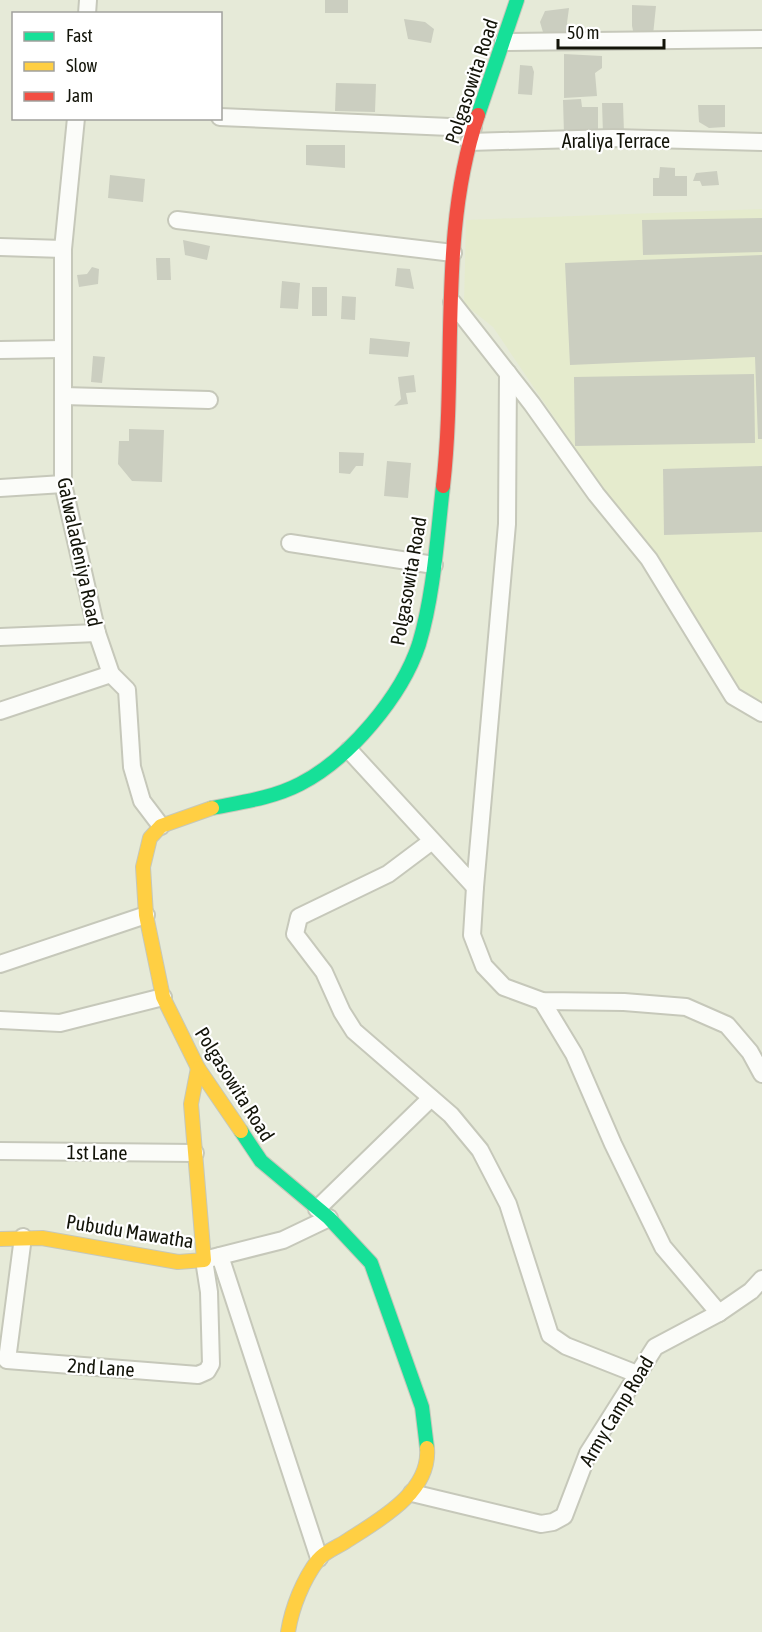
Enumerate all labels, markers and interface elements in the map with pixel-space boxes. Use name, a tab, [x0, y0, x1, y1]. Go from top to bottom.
legend	[12, 12, 222, 120]
scale bar	[558, 12, 664, 50]
street label: Polgasowita Road	[440, 15, 502, 147]
text: 50 m	[567, 22, 599, 43]
text: Fast	[66, 25, 93, 46]
text: Slow	[66, 55, 97, 76]
text: Jam	[66, 85, 93, 106]
street label: Araliya Terrace	[562, 129, 670, 152]
street label: Galwaladeniya Road	[53, 475, 107, 629]
street label: Polgasowita Road	[385, 515, 431, 647]
street label: Polgasowita Road	[191, 1023, 279, 1145]
street label: 1st Lane	[66, 1140, 128, 1164]
street label: Pubudu Mawatha	[65, 1210, 195, 1252]
street label: Army Camp Road	[574, 1352, 658, 1470]
street label: 2nd Lane	[67, 1353, 135, 1381]

